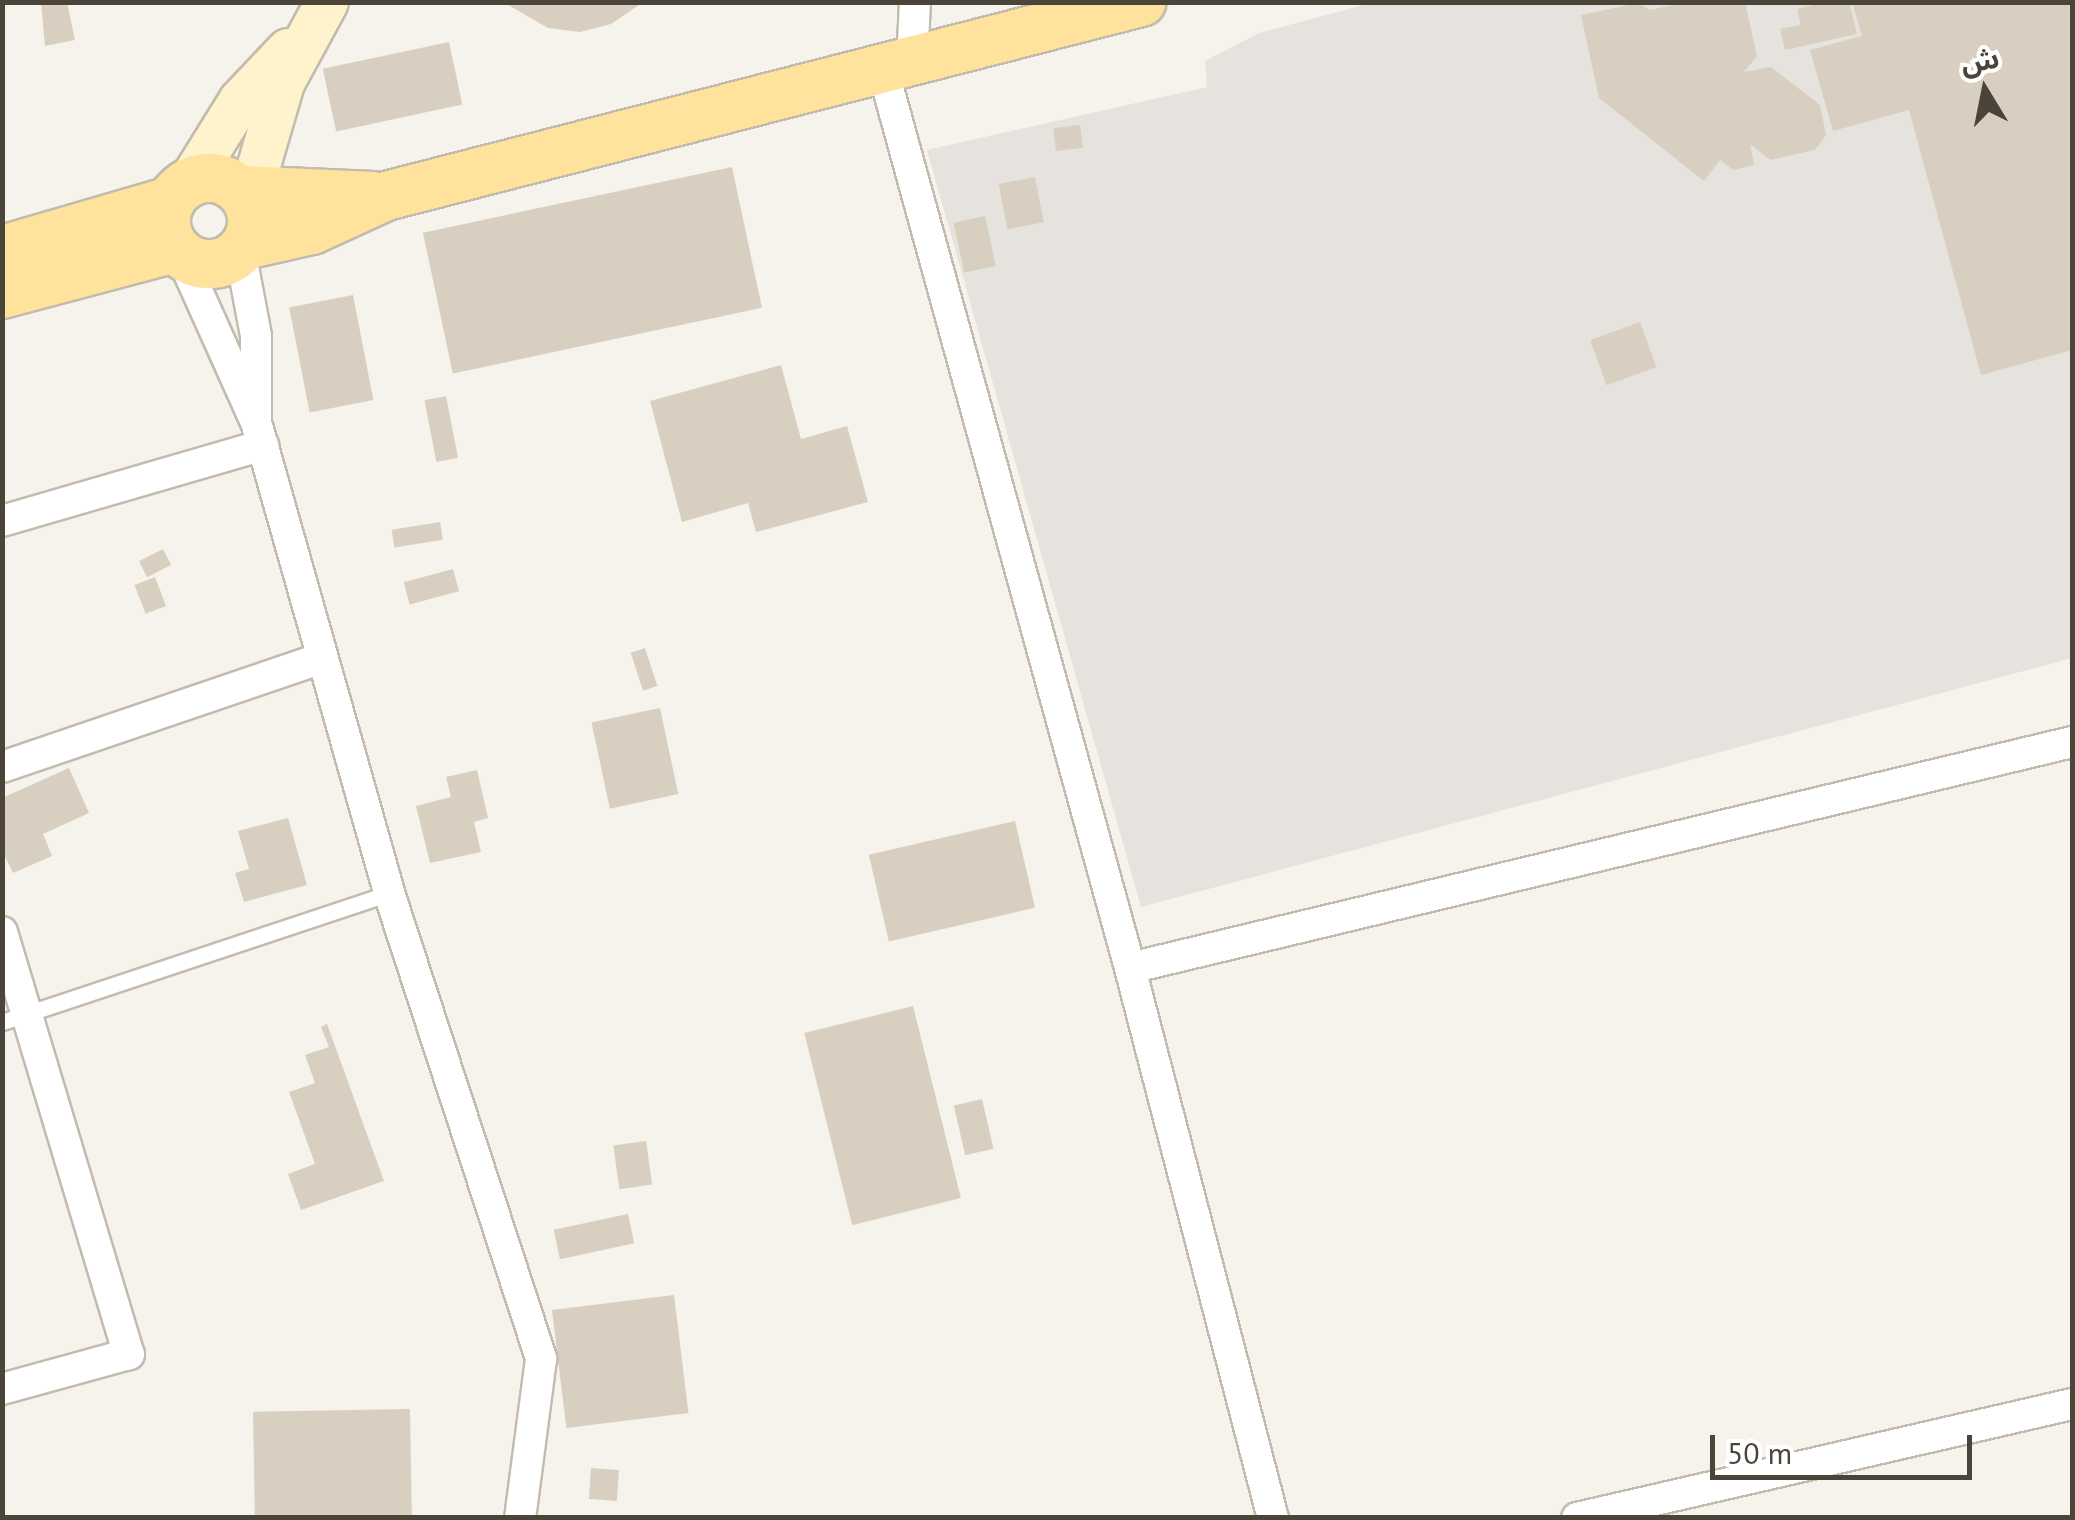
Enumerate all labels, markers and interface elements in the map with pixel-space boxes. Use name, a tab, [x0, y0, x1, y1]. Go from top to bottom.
text: ش	[1958, 38, 2002, 82]
north arrow	[1935, 40, 2035, 140]
scale bar	[1715, 1415, 1978, 1477]
text: 50 m	[1727, 1433, 1792, 1472]

